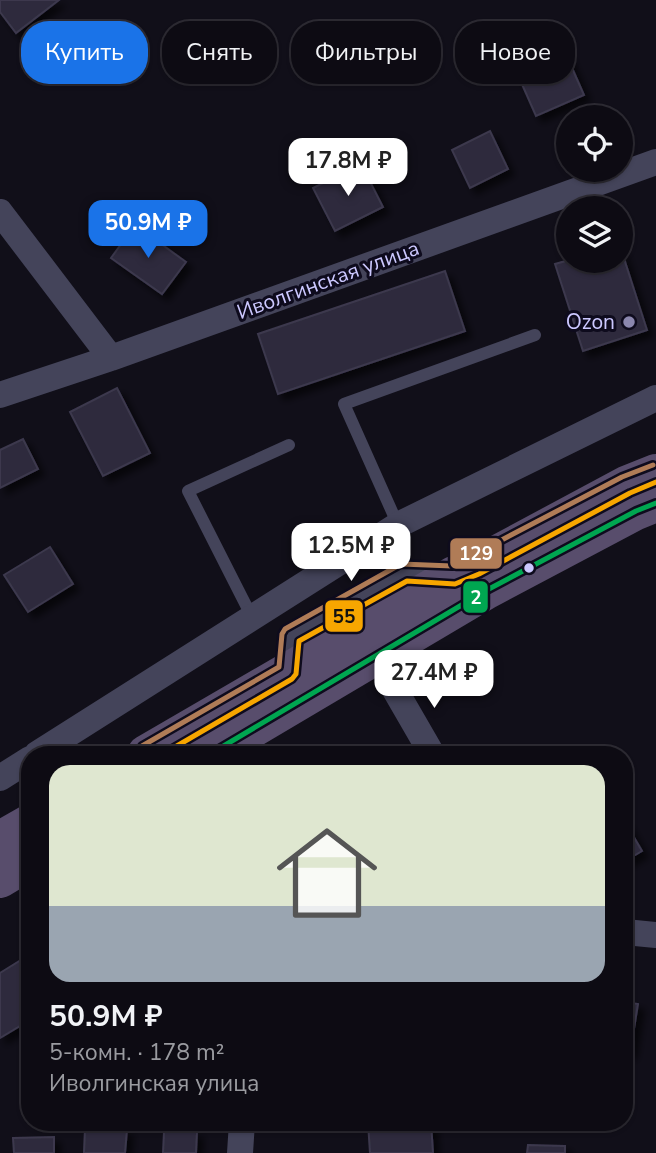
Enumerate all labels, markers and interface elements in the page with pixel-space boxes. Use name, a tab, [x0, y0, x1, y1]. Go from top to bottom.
chip: Купить	[21, 21, 148, 84]
chip: Снять	[162, 21, 277, 84]
chip: Фильтры	[291, 21, 441, 84]
chip: Новое	[455, 21, 575, 84]
map controls	[556, 105, 633, 273]
button: locate	[556, 105, 633, 182]
pin: 17.8M ₽	[283, 138, 413, 198]
text: 17.8M ₽	[304, 145, 392, 176]
button: layers	[556, 196, 633, 273]
pin: 50.9M ₽	[83, 201, 213, 260]
text: 50.9M ₽	[104, 207, 192, 238]
street label: Иволгинская улица	[233, 234, 423, 326]
place label: Ozon	[566, 308, 615, 336]
marker: Ozon	[621, 314, 637, 330]
pin: 12.5M ₽	[286, 524, 416, 583]
text: 12.5M ₽	[307, 530, 395, 561]
line badge: 129	[449, 537, 503, 570]
text: 129	[459, 541, 493, 567]
unlabelled marker	[522, 561, 536, 575]
line badge: 2	[462, 580, 489, 614]
text: 2	[470, 585, 482, 611]
line badge: 55	[324, 599, 364, 633]
text: 55	[333, 604, 355, 630]
pin: 27.4M ₽	[369, 650, 499, 710]
text: 27.4M ₽	[390, 657, 478, 688]
icon: home	[264, 810, 390, 936]
text: 50.9M ₽	[49, 996, 163, 1037]
text: 5-комн. · 178 m²	[49, 1037, 224, 1068]
text: Иволгинская улица	[49, 1068, 259, 1099]

